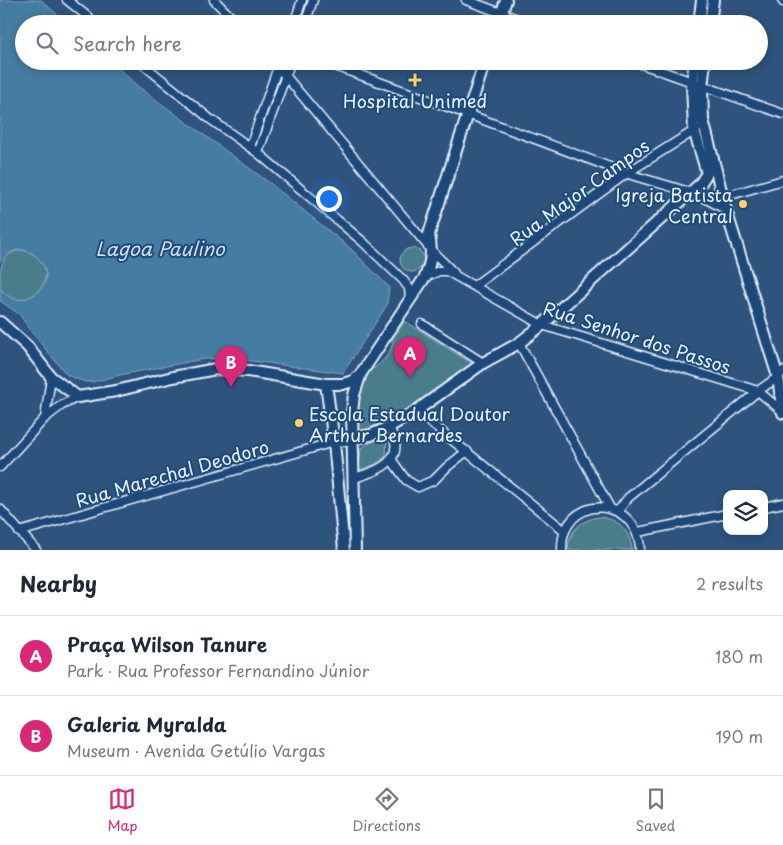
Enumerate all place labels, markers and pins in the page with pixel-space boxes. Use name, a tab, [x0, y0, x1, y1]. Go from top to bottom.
marker: Hospital Unimed	[408, 73, 422, 87]
place label: Hospital Unimed	[343, 87, 487, 114]
place label: Igreja Batista Central	[615, 181, 734, 229]
marker: Igreja Batista Central	[737, 198, 749, 210]
pin: A	[394, 337, 426, 378]
pin: B	[215, 346, 247, 387]
place label: Escola Estadual Doutor Arthur Bernardes	[309, 400, 511, 448]
marker: Escola Estadual Doutor Arthur Bernardes	[293, 417, 305, 429]

